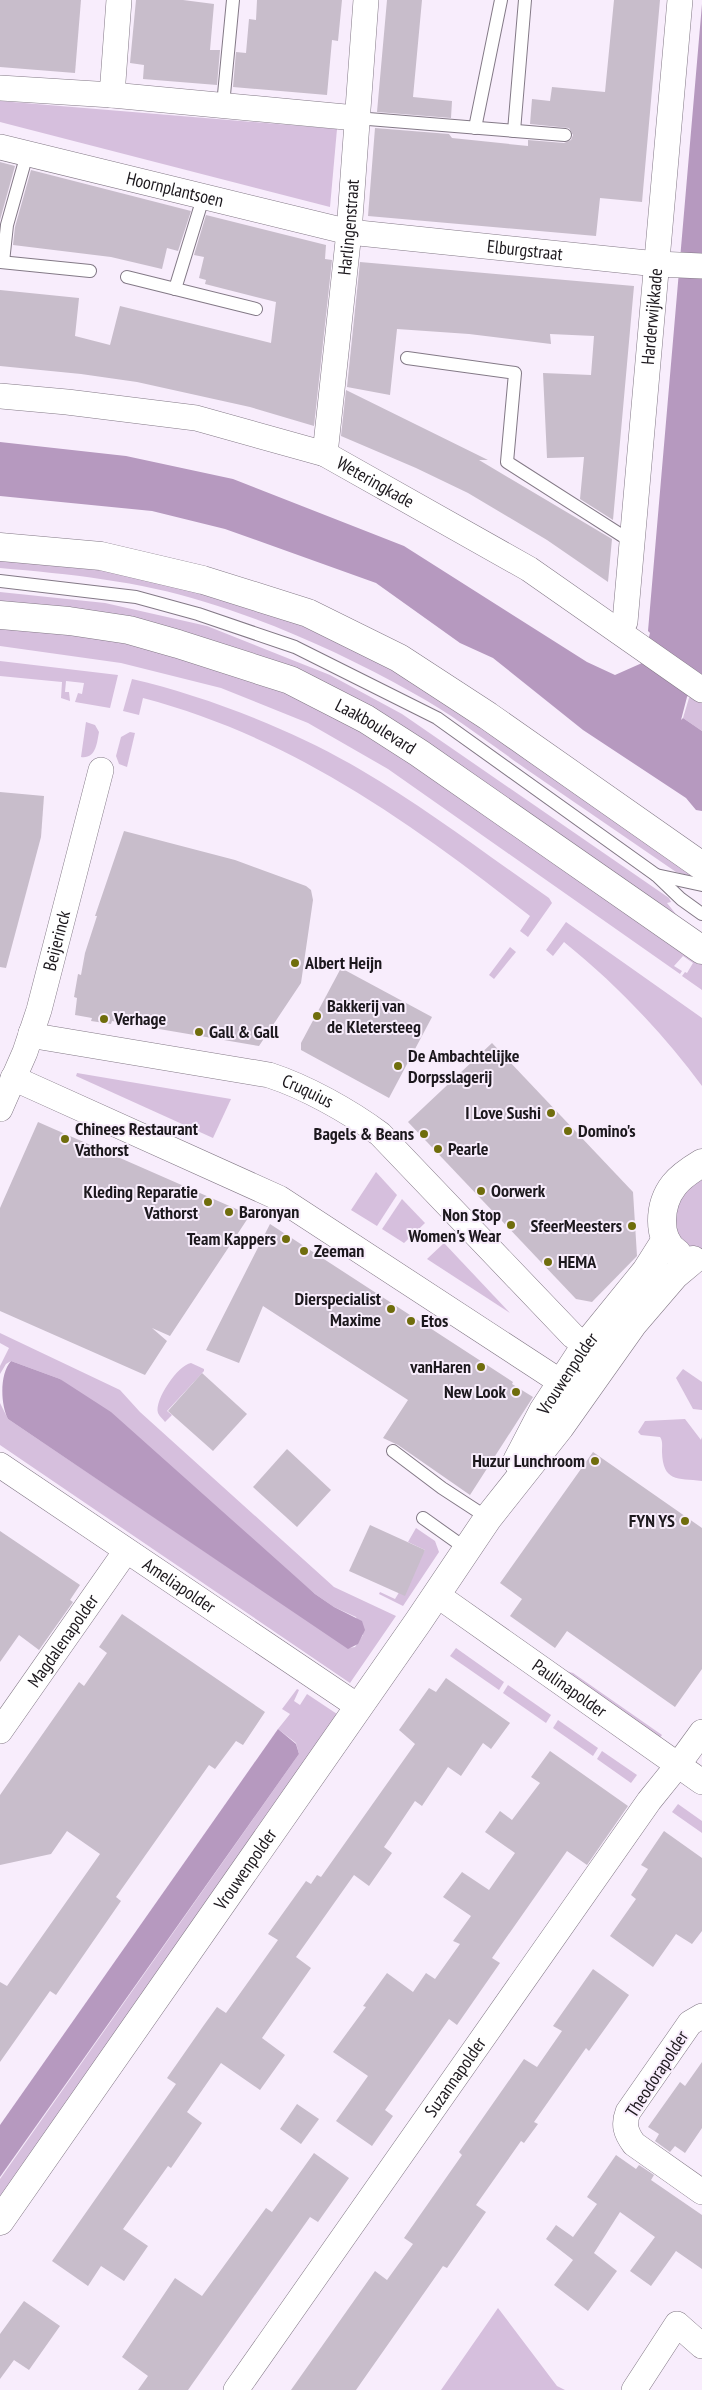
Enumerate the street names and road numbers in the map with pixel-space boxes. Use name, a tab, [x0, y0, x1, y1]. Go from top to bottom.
street label: Hoornplantsoen	[124, 166, 226, 212]
street label: Harlingenstraat	[332, 178, 364, 276]
street label: Elburgstraat	[486, 234, 564, 265]
street label: Harderwijkkade	[636, 267, 667, 366]
street label: Weteringkade	[333, 451, 418, 513]
street label: Laakboulevard	[332, 693, 421, 759]
street label: Beijerinck	[38, 908, 75, 973]
street label: Cruquius	[279, 1069, 338, 1113]
street label: Vrouwenpolder	[531, 1327, 603, 1420]
street label: Ameliapolder	[139, 1553, 220, 1618]
street label: Magdalenapolder	[22, 1590, 103, 1692]
street label: Paulinapolder	[528, 1654, 611, 1722]
street label: Vrouwenpolder	[208, 1824, 281, 1915]
street label: Theodorapolder	[620, 2026, 693, 2121]
street label: Suzannapolder	[419, 2033, 491, 2121]

